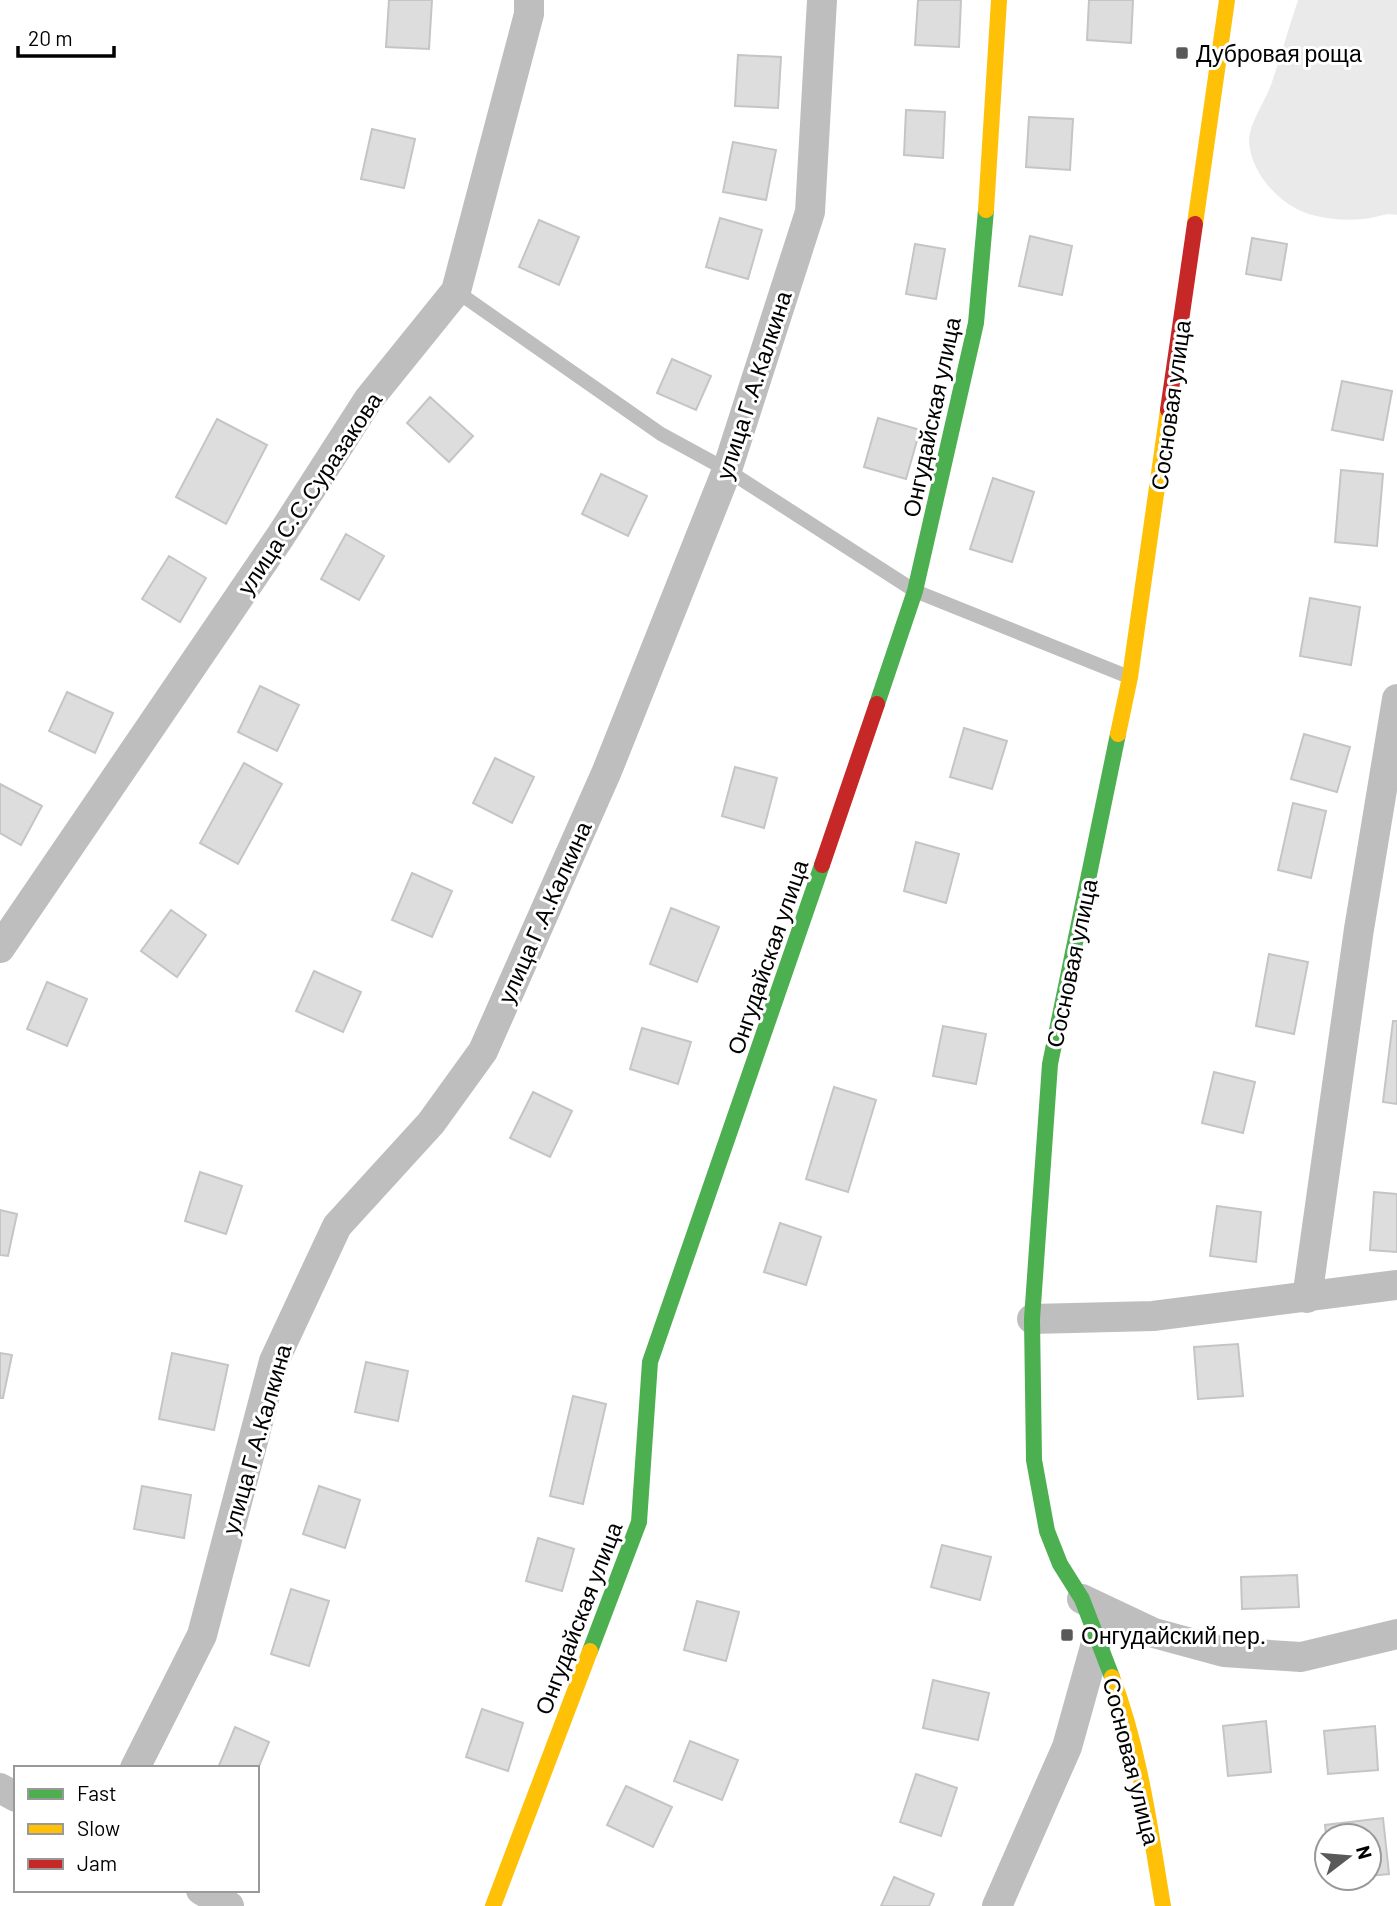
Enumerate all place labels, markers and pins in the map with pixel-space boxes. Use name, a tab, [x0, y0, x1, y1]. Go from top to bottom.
place label: Дубровая роща	[1196, 39, 1362, 67]
marker: Дубровая роща	[1174, 45, 1190, 61]
place label: Онгудайский пер.	[1081, 1621, 1266, 1649]
marker: Онгудайский пер.	[1059, 1627, 1075, 1643]

